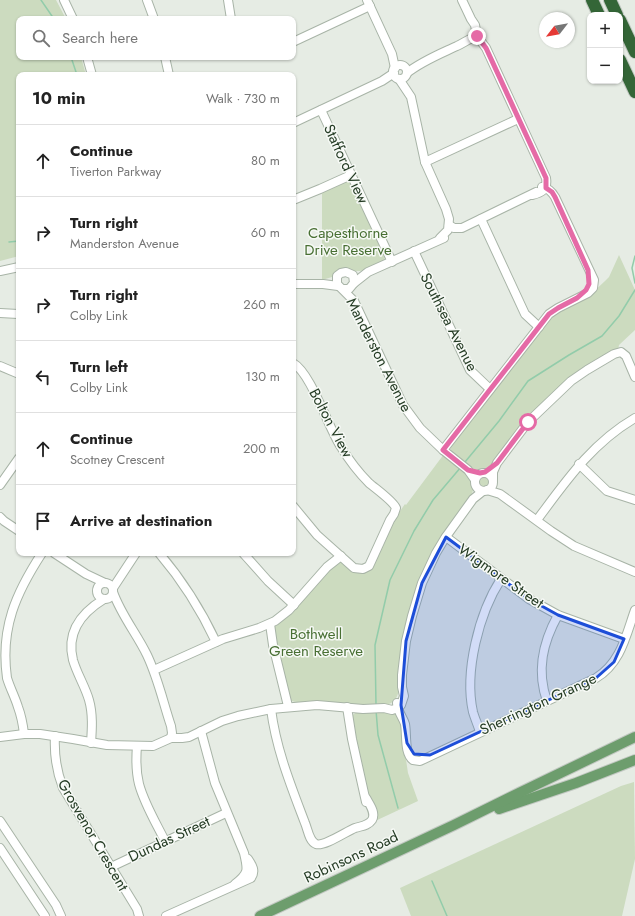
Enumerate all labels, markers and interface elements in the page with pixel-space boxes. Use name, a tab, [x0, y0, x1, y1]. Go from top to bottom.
north arrow	[539, 12, 575, 48]
map controls	[587, 12, 623, 84]
button: +	[587, 12, 623, 48]
search box	[16, 16, 296, 60]
icon: search	[30, 27, 52, 49]
text: Search here	[62, 27, 138, 49]
route end	[468, 27, 486, 45]
button: −	[587, 48, 623, 84]
text: 10 min	[32, 86, 85, 110]
text: Walk · 730 m	[206, 89, 280, 108]
street label: Stafford View	[318, 121, 374, 208]
text: Continue	[70, 140, 133, 162]
icon: ahead	[32, 150, 54, 172]
text: 80 m	[251, 151, 280, 170]
text: Tiverton Parkway	[70, 162, 161, 181]
text: Turn right	[70, 212, 138, 234]
icon: right	[32, 222, 54, 244]
park label: Capesthorne Drive Reserve	[304, 222, 392, 261]
text: 60 m	[251, 223, 280, 242]
text: Manderston Avenue	[70, 234, 179, 253]
street label: Southsea Avenue	[415, 269, 483, 375]
text: Turn right	[70, 284, 138, 306]
icon: right	[32, 294, 54, 316]
street label: Manderston Avenue	[341, 294, 417, 416]
text: 260 m	[243, 295, 280, 314]
text: Colby Link	[70, 306, 128, 325]
text: Turn left	[70, 356, 128, 378]
icon: left	[32, 366, 54, 388]
text: 130 m	[245, 367, 280, 386]
text: Colby Link	[70, 378, 128, 397]
street label: Bolton View	[304, 384, 359, 462]
route start	[519, 413, 537, 431]
text: Continue	[70, 428, 133, 450]
icon: ahead	[32, 438, 54, 460]
text: 200 m	[243, 439, 280, 458]
text: Scotney Crescent	[70, 450, 164, 469]
icon: arrive	[32, 510, 54, 532]
text: Arrive at destination	[70, 510, 212, 532]
street label: Wigmore Street	[454, 538, 549, 614]
park label: Bothwell Green Reserve	[269, 623, 363, 662]
street label: Sherrington Grange	[476, 667, 600, 741]
street label: Grosvenor Crescent	[52, 775, 134, 895]
street label: Dundas Street	[124, 810, 214, 868]
street label: Robinsons Road	[300, 825, 402, 889]

